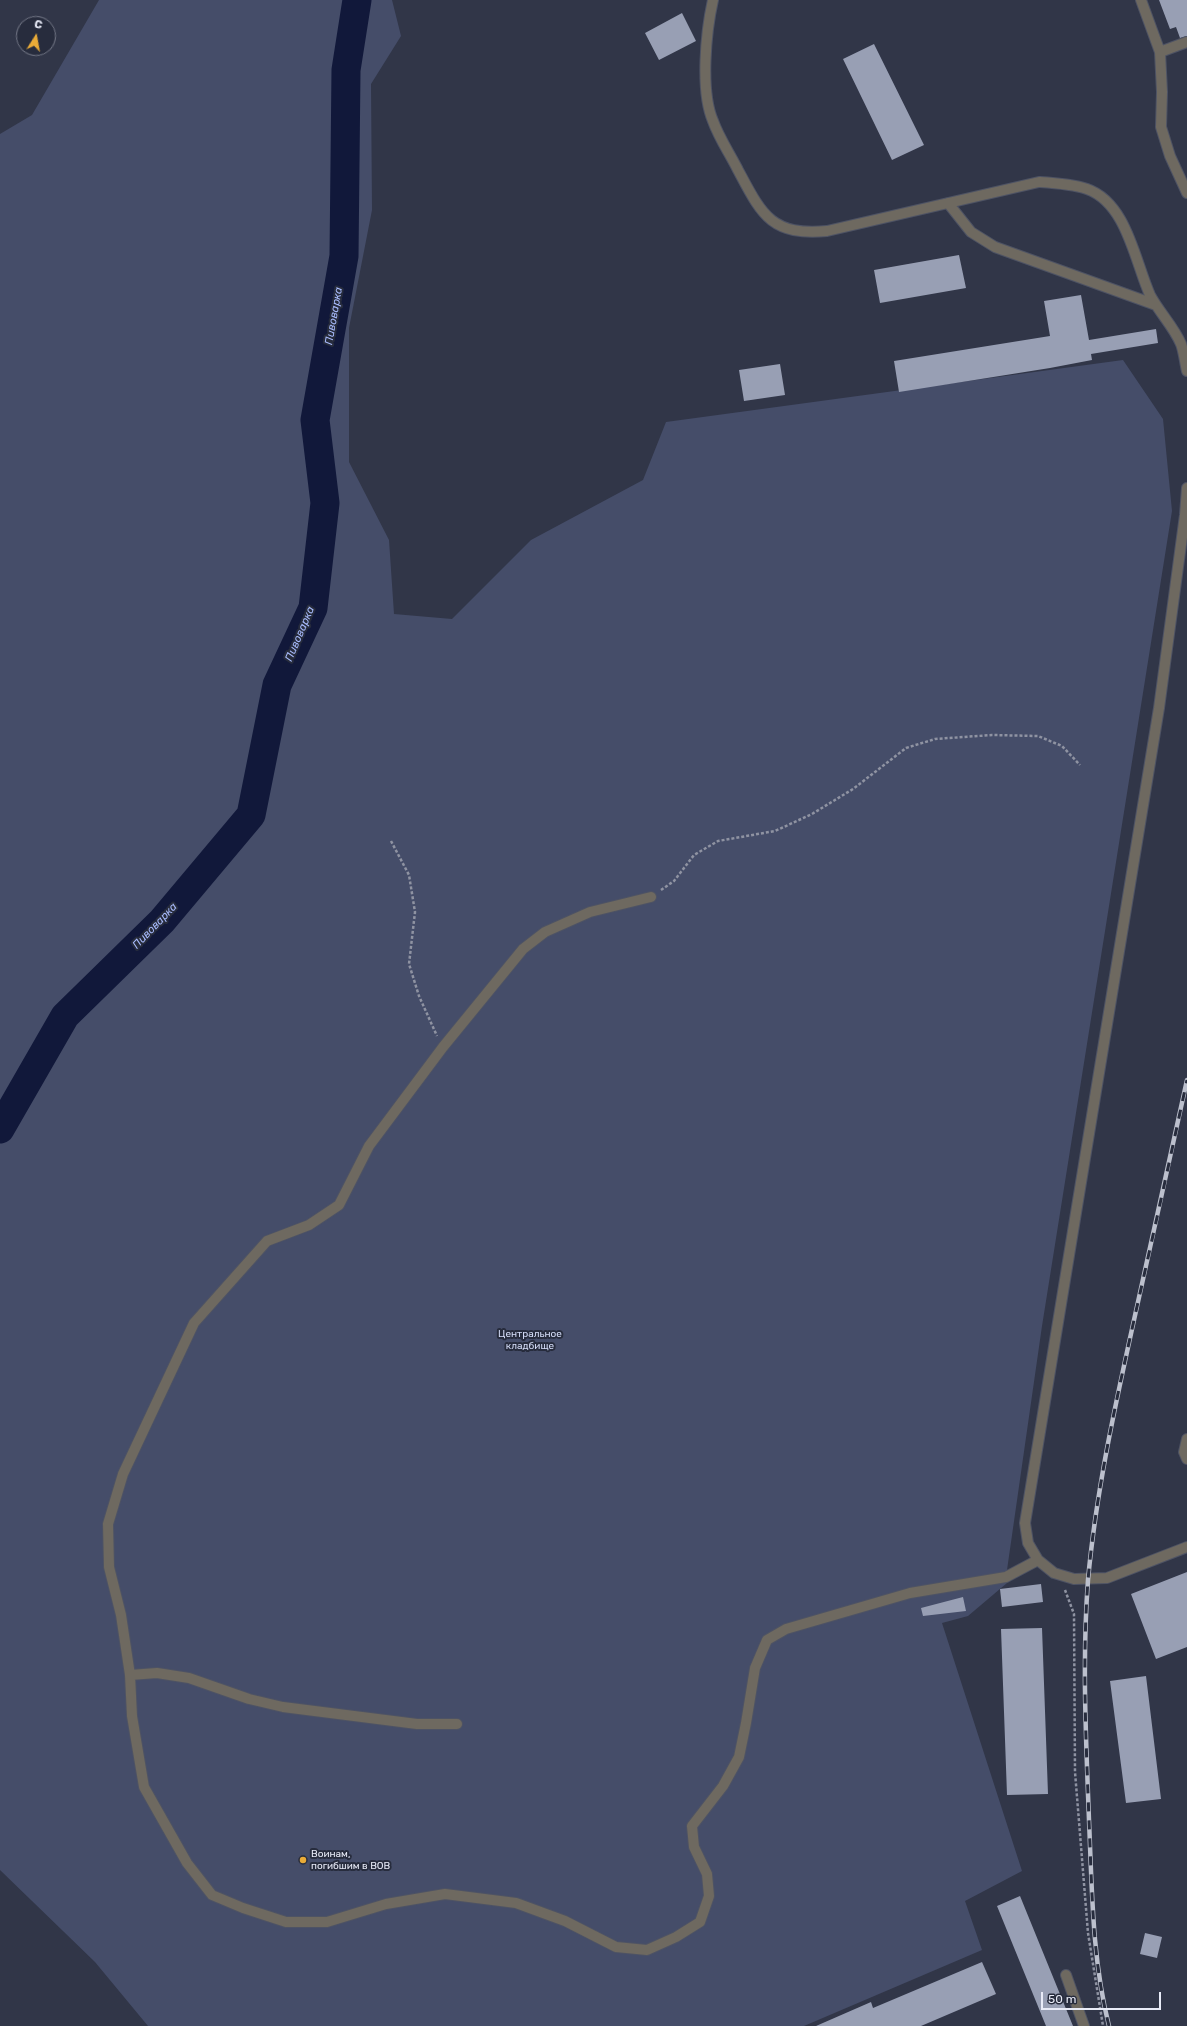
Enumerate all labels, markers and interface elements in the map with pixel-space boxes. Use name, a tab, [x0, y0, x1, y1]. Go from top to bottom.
north arrow	[16, 16, 56, 56]
text: С	[33, 18, 43, 32]
water label: Пивоварка	[322, 286, 346, 346]
water label: Пивоварка	[283, 605, 317, 663]
water label: Пивоварка	[130, 900, 180, 952]
park label: Центральное кладбище	[498, 1328, 562, 1352]
place label: Воинам, погибшим в ВОВ	[311, 1848, 390, 1872]
marker: Воинам, погибшим в ВОВ	[298, 1855, 308, 1865]
scale bar	[1043, 1984, 1163, 2010]
text: 50 m	[1048, 1992, 1076, 2006]

